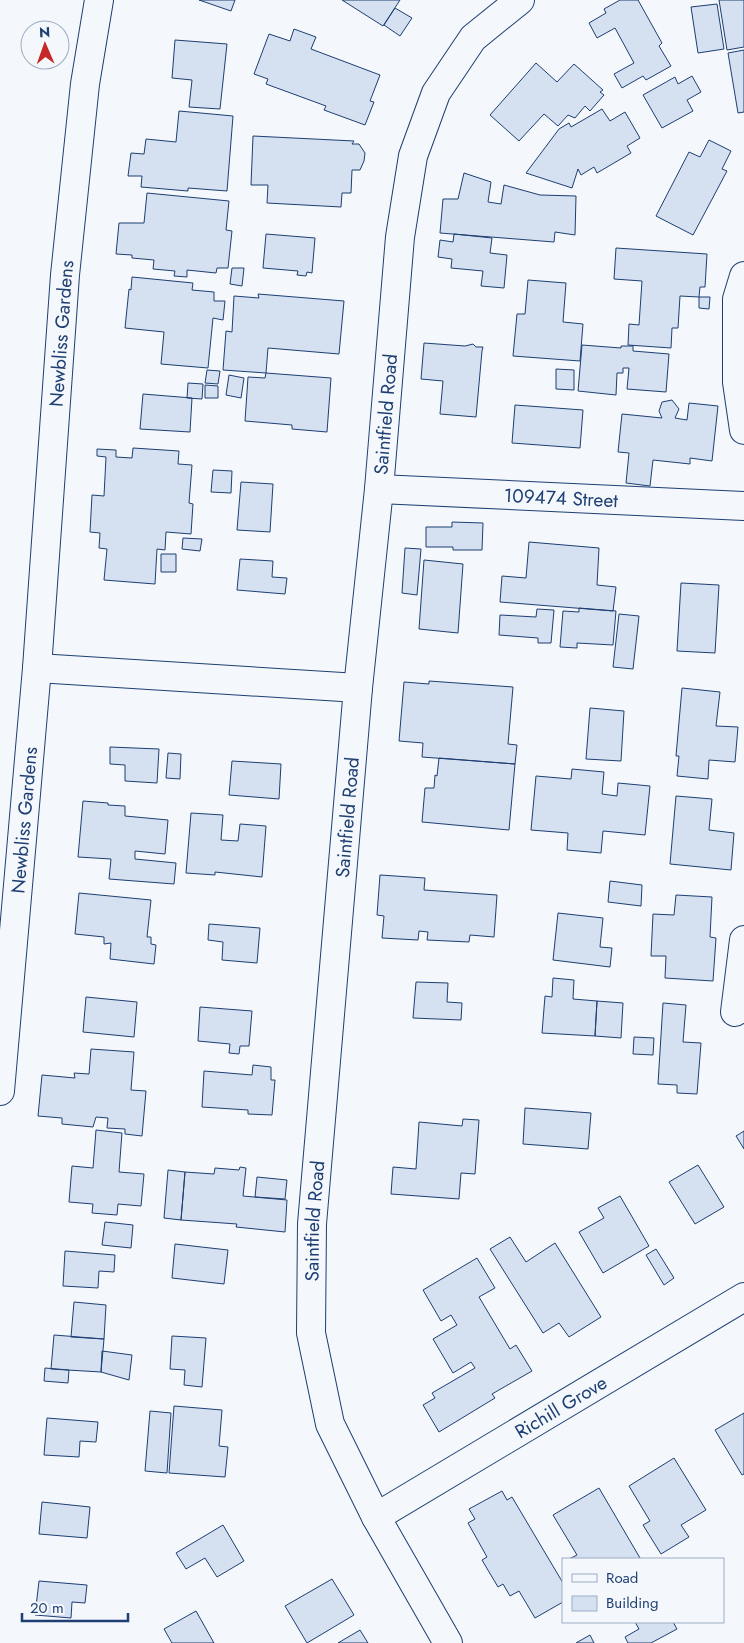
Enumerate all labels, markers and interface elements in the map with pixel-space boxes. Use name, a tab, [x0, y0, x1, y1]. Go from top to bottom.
north arrow	[20, 20, 70, 70]
text: N	[39, 22, 50, 42]
street label: Newbliss Gardens	[43, 258, 81, 408]
street label: Saintfield Road	[367, 353, 404, 476]
street label: 109474 Street	[503, 482, 619, 514]
street label: Newbliss Gardens	[4, 745, 44, 895]
street label: Saintfield Road	[329, 756, 366, 879]
street label: Saintfield Road	[298, 1159, 331, 1282]
street label: Richill Grove	[510, 1369, 612, 1445]
legend	[562, 1558, 724, 1623]
text: Road	[606, 1567, 638, 1589]
scale bar	[22, 1590, 129, 1622]
text: Building	[606, 1592, 658, 1614]
text: 20 m	[30, 1597, 64, 1619]

